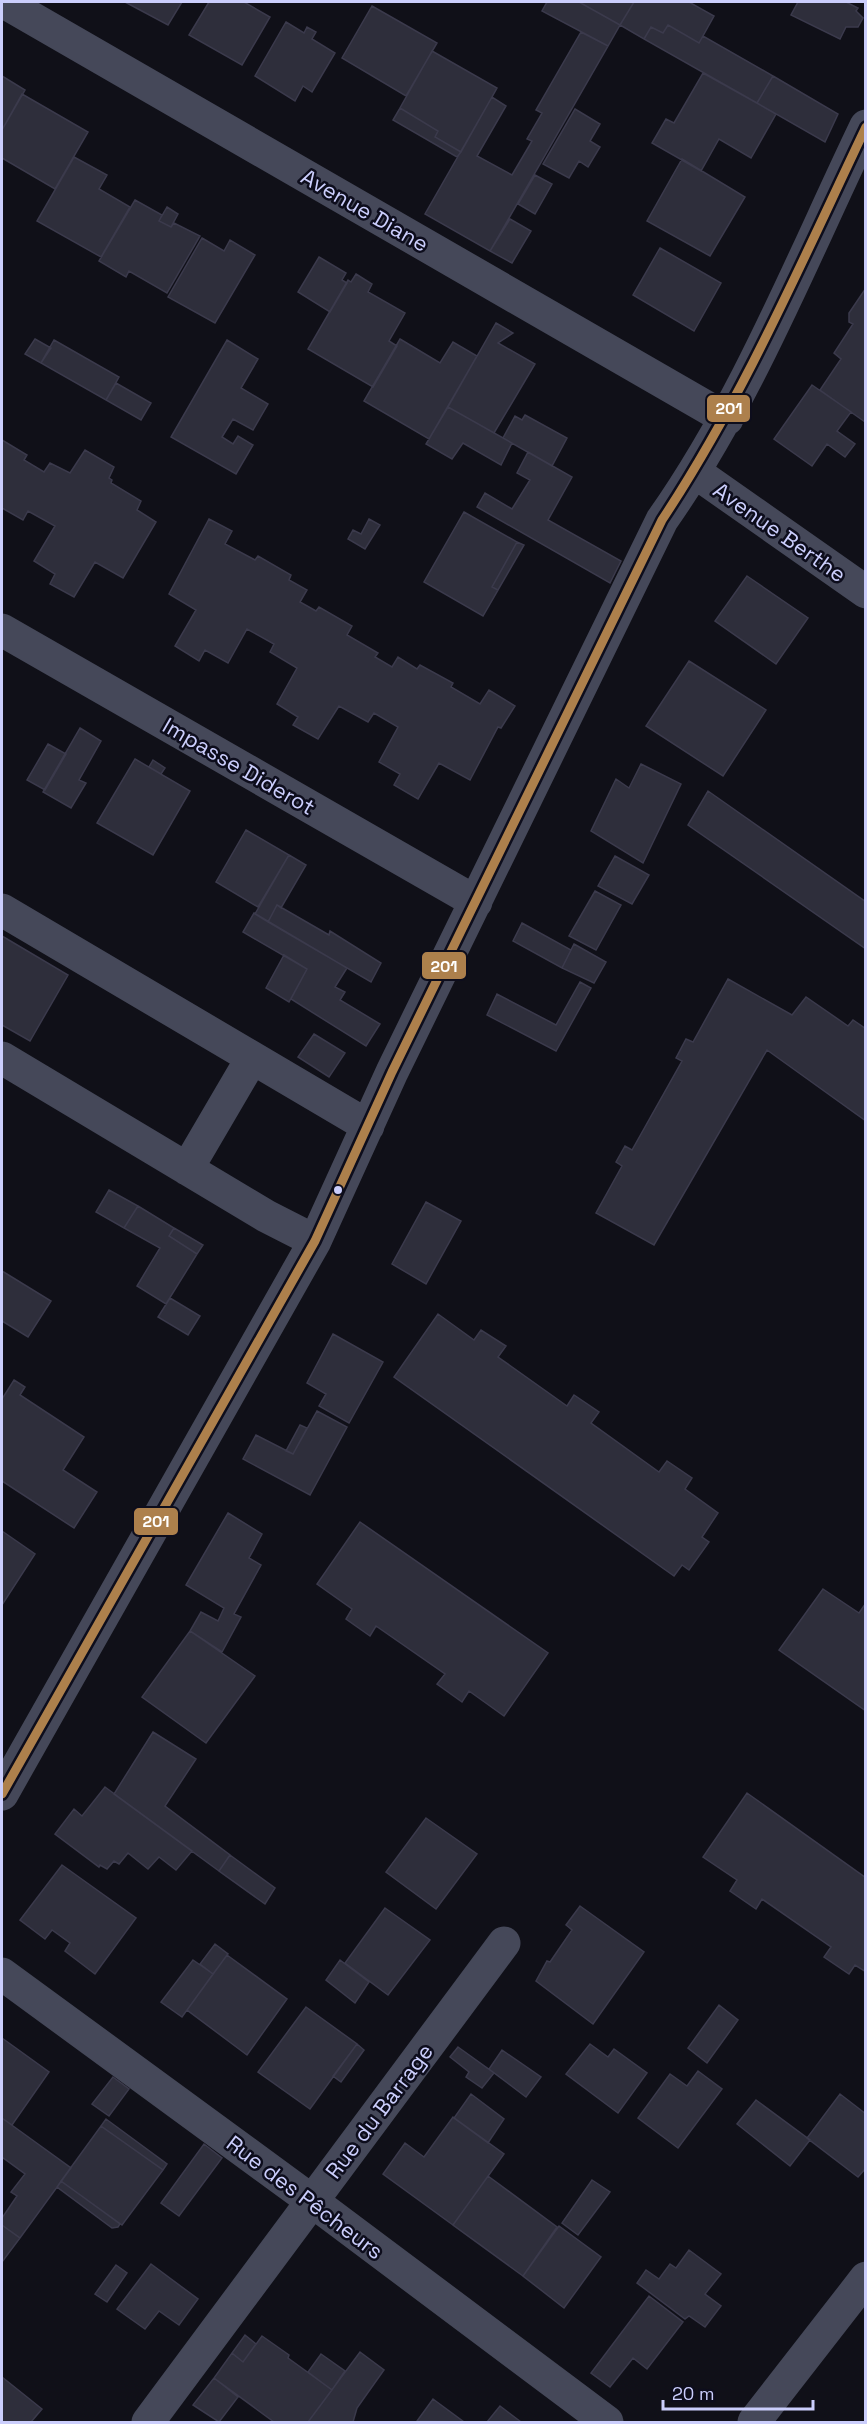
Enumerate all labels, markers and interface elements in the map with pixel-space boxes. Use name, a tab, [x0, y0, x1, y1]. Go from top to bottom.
street label: Avenue Diane	[296, 162, 434, 258]
line badge: 201	[706, 394, 751, 423]
text: 201	[715, 398, 743, 419]
street label: Avenue Berthe	[708, 476, 852, 588]
street label: Impasse Diderot	[158, 711, 320, 821]
line badge: 201	[421, 951, 467, 980]
text: 201	[430, 956, 458, 977]
unlabelled marker	[332, 1184, 344, 1196]
line badge: 201	[133, 1507, 179, 1536]
text: 201	[142, 1511, 170, 1532]
street label: Rue du Barrage	[319, 2038, 439, 2184]
street label: Rue des Pêcheurs	[221, 2129, 389, 2265]
scale bar	[663, 2373, 813, 2411]
text: 20 m	[672, 2382, 715, 2405]

